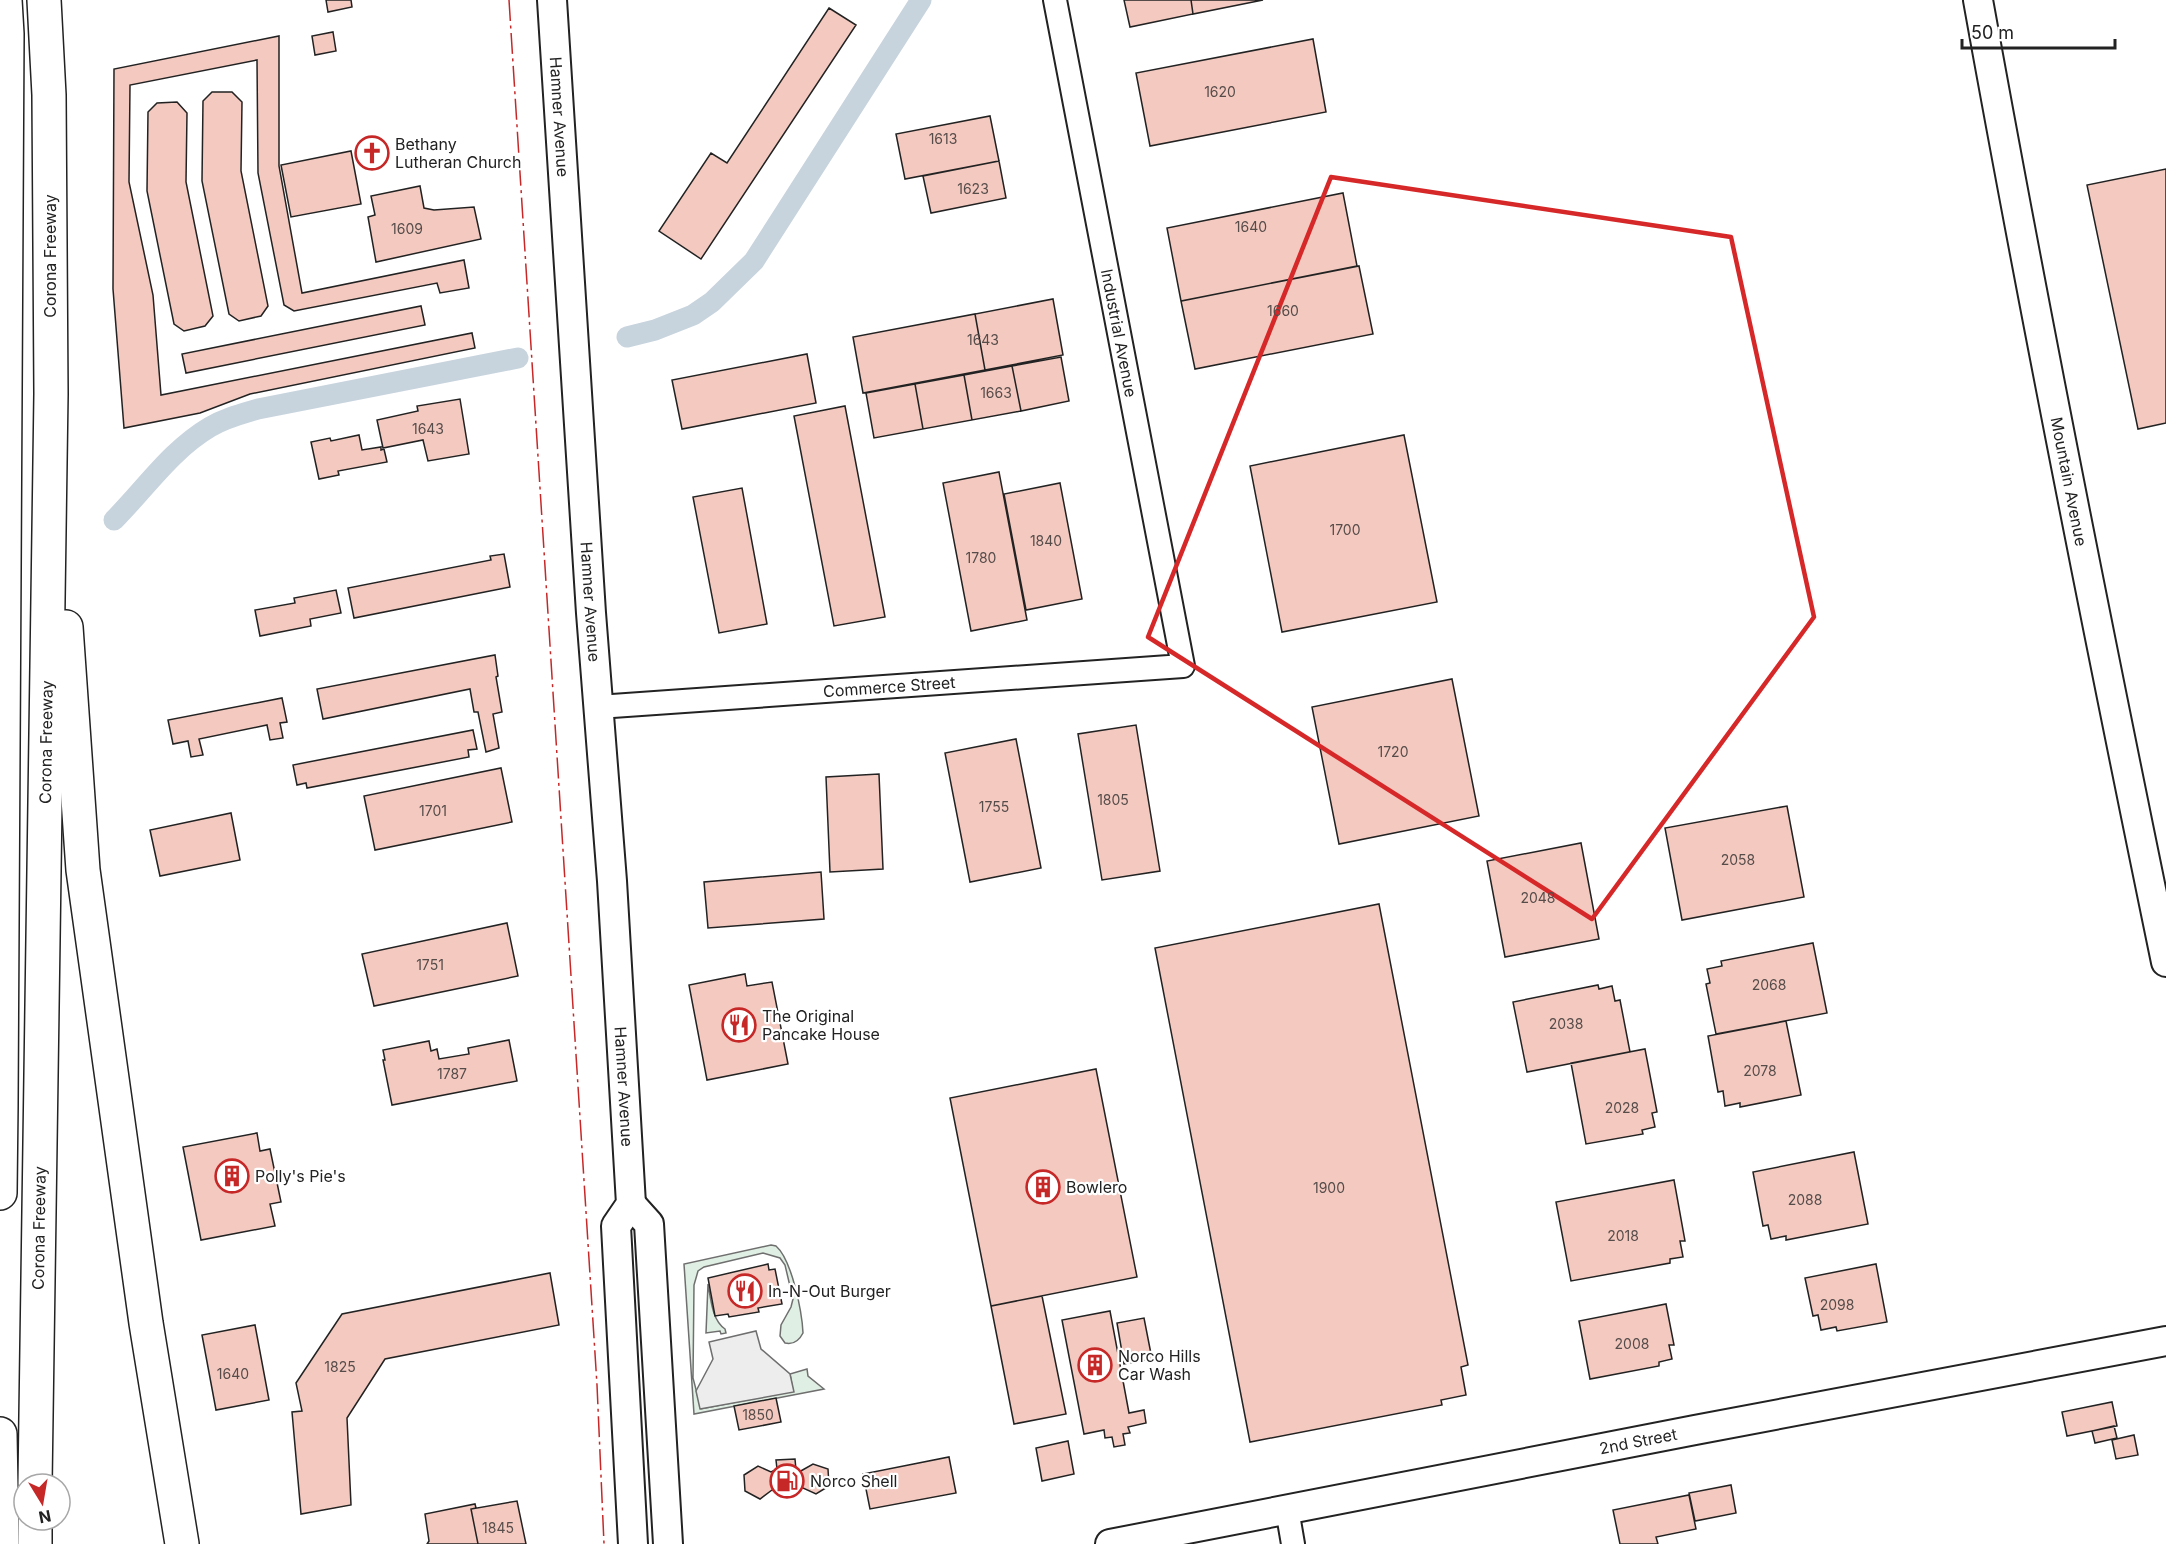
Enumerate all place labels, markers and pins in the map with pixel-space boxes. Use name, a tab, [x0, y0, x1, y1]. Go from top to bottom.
place label: Bethany Lutheran Church	[395, 134, 521, 172]
church icon: Bethany Lutheran Church	[354, 135, 390, 171]
place label: The Original Pancake House	[762, 1006, 880, 1044]
restaurant icon: The Original Pancake House	[721, 1007, 757, 1043]
building icon: Polly's Pie's	[214, 1158, 250, 1194]
place label: Polly's Pie's	[255, 1166, 346, 1186]
building icon: Bowlero	[1025, 1169, 1061, 1205]
place label: Bowlero	[1066, 1177, 1127, 1197]
restaurant icon: In-N-Out Burger	[727, 1273, 763, 1309]
place label: In-N-Out Burger	[768, 1281, 891, 1301]
place label: Norco Hills Car Wash	[1118, 1346, 1201, 1384]
building icon: Norco Hills Car Wash	[1077, 1347, 1113, 1383]
fuel station icon: Norco Shell	[769, 1463, 805, 1499]
place label: Norco Shell	[810, 1471, 897, 1491]

